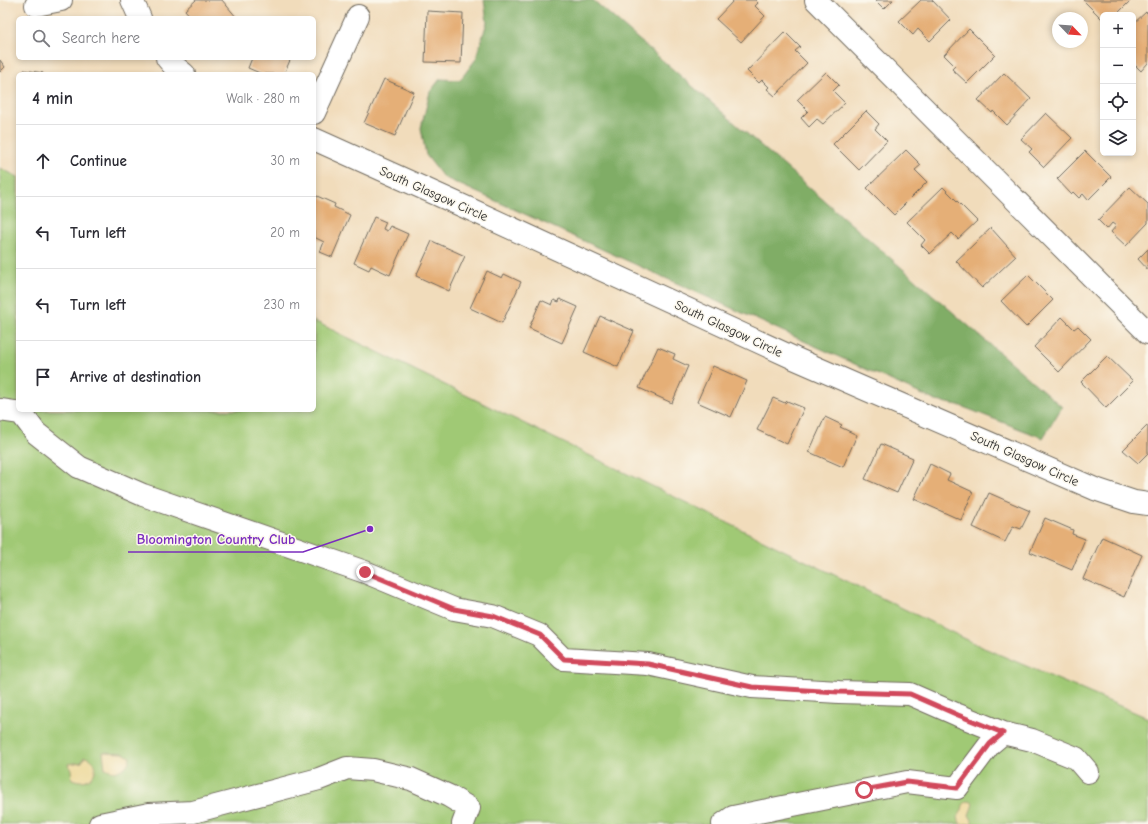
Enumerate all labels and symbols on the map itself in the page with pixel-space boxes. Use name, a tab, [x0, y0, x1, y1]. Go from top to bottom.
north arrow	[1052, 12, 1088, 48]
street label: South Glasgow Circle	[377, 163, 491, 224]
street label: South Glasgow Circle	[673, 297, 785, 360]
street label: South Glasgow Circle	[968, 428, 1082, 489]
callout: Bloomington Country Club	[128, 526, 303, 552]
text: Bloomington Country Club	[137, 531, 295, 548]
route end	[356, 563, 374, 581]
route start	[855, 781, 873, 799]

